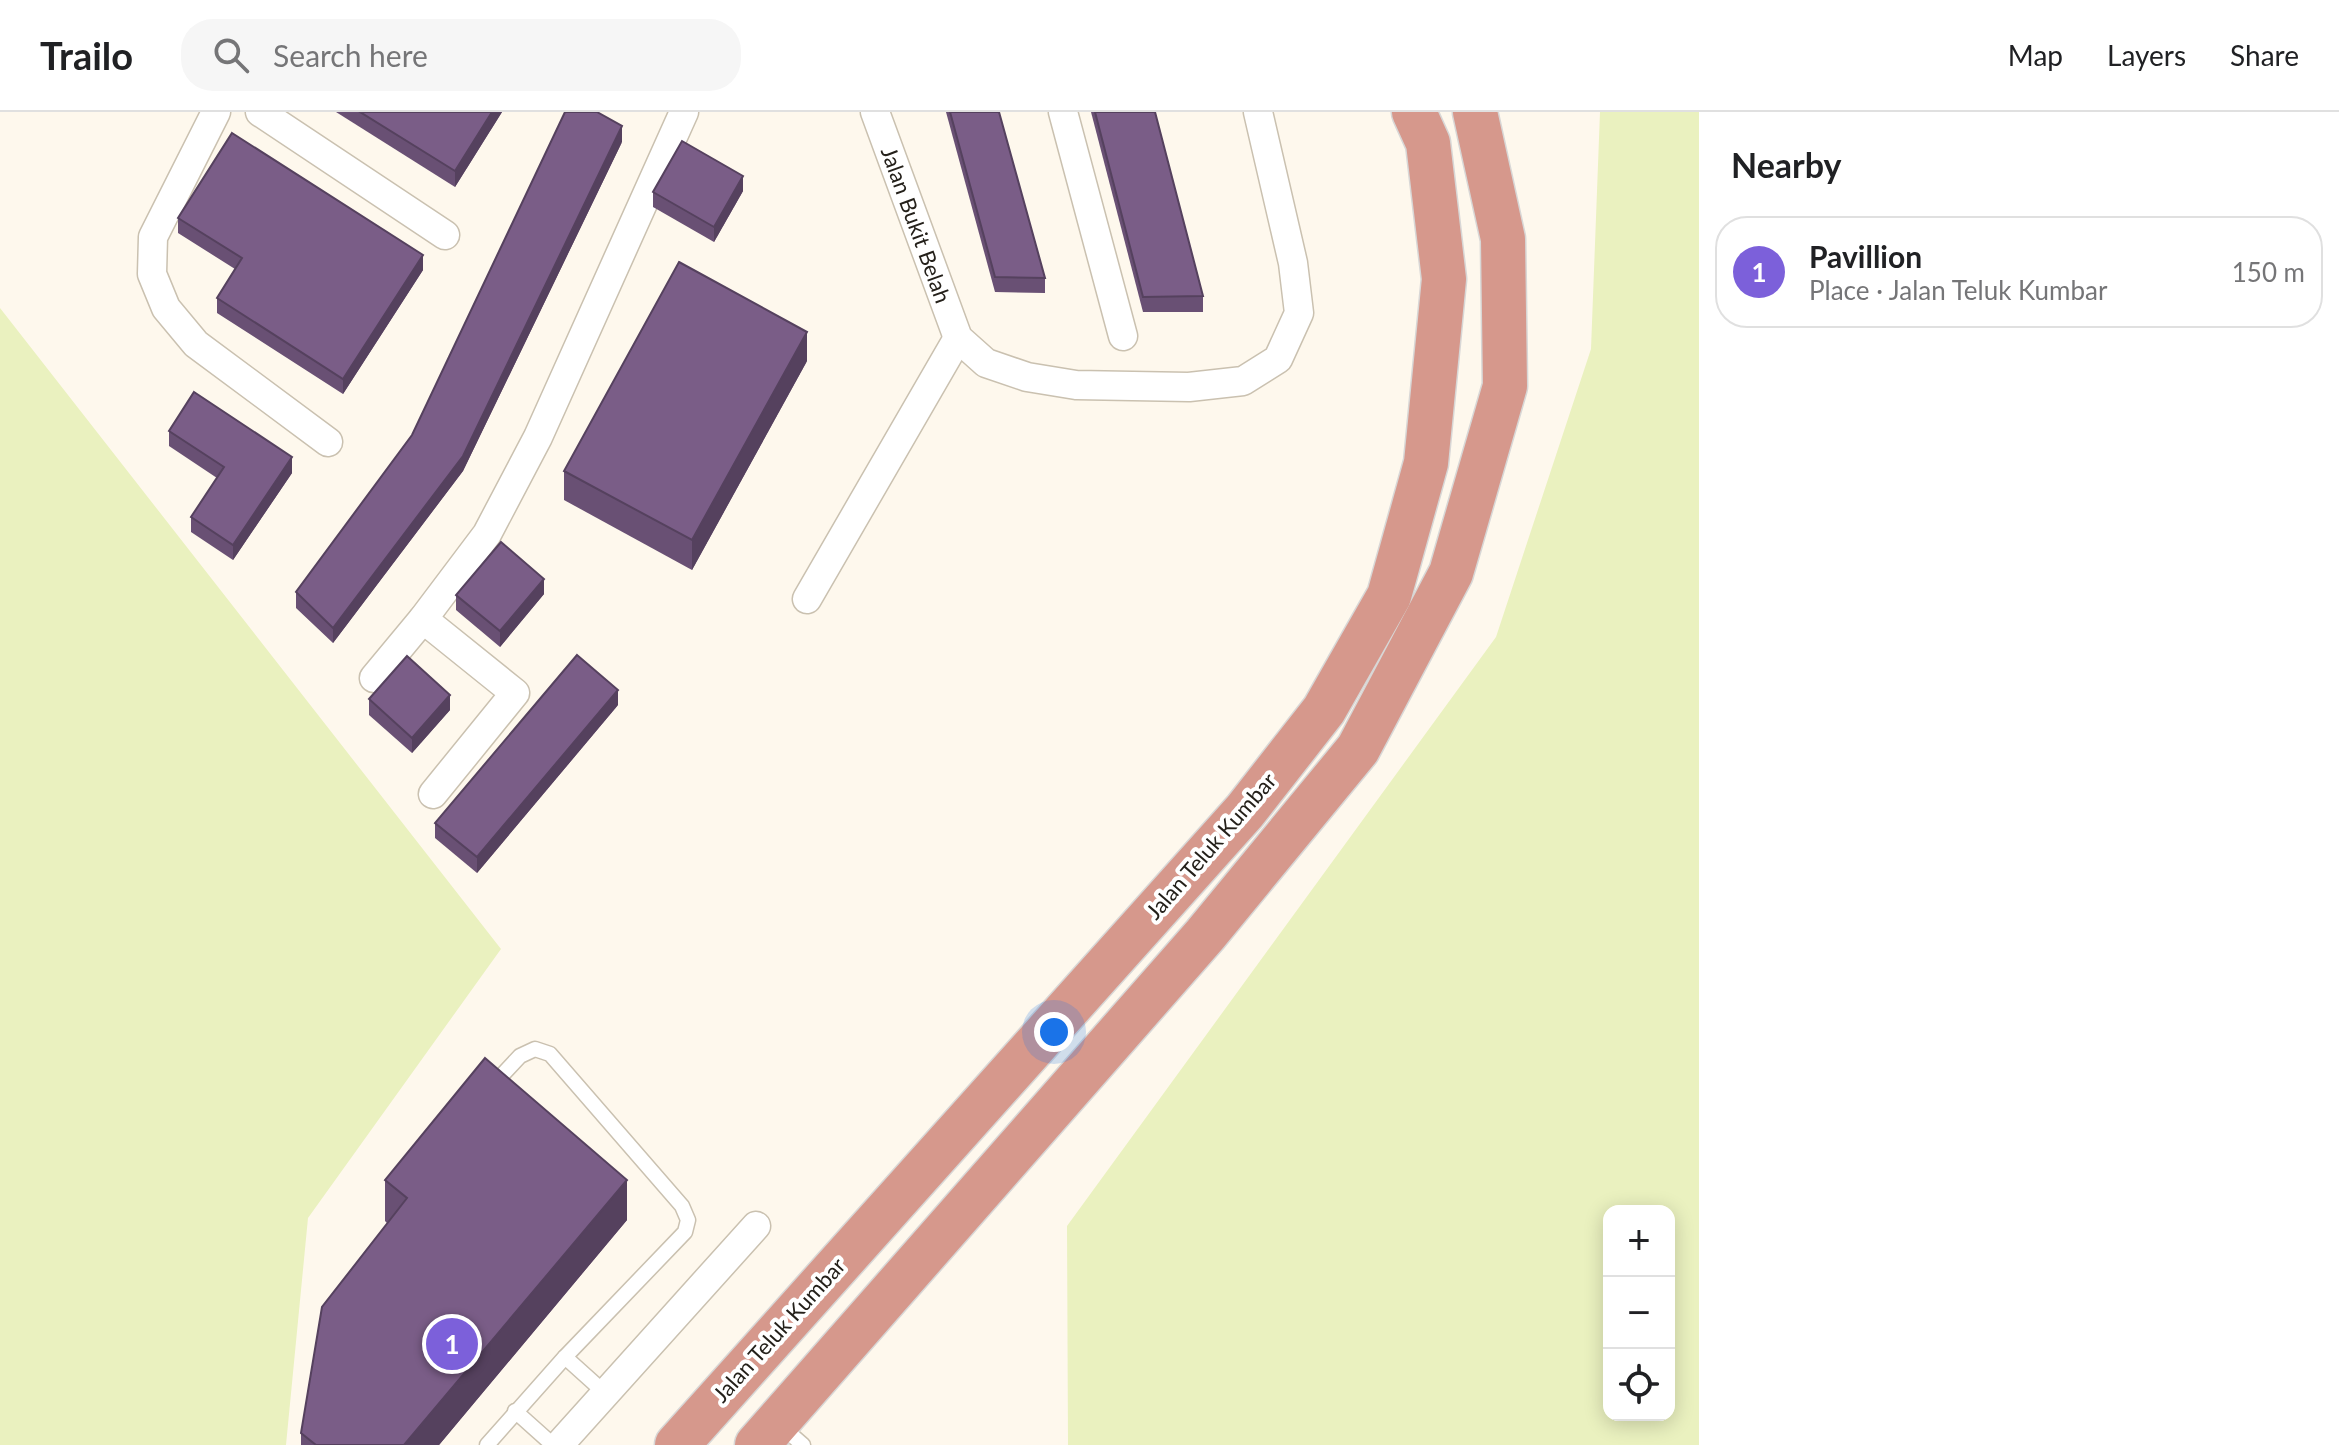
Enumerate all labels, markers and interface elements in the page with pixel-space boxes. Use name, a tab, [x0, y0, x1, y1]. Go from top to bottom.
search box	[181, 19, 741, 91]
text: Trailo	[40, 32, 133, 78]
icon: search	[209, 33, 253, 77]
text: Search here	[273, 37, 428, 73]
text: Map	[2008, 38, 2063, 72]
text: Layers	[2107, 38, 2186, 72]
text: Share	[2230, 38, 2299, 72]
street label: Jalan Bukit Belah	[876, 143, 957, 307]
text: Nearby	[1731, 144, 1842, 185]
text: Pavillion	[1809, 238, 1922, 274]
text: 1	[1751, 256, 1767, 288]
text: 150 m	[2232, 256, 2305, 288]
text: Place · Jalan Teluk Kumbar	[1809, 274, 2107, 306]
street label: Jalan Teluk Kumbar	[1140, 767, 1281, 924]
your location	[1034, 1012, 1074, 1052]
map controls	[1603, 1205, 1675, 1421]
button: +	[1603, 1205, 1675, 1277]
street label: Jalan Teluk Kumbar	[707, 1252, 851, 1407]
button: −	[1603, 1277, 1675, 1349]
pin: 1	[426, 1314, 478, 1374]
button: locate	[1603, 1349, 1675, 1421]

